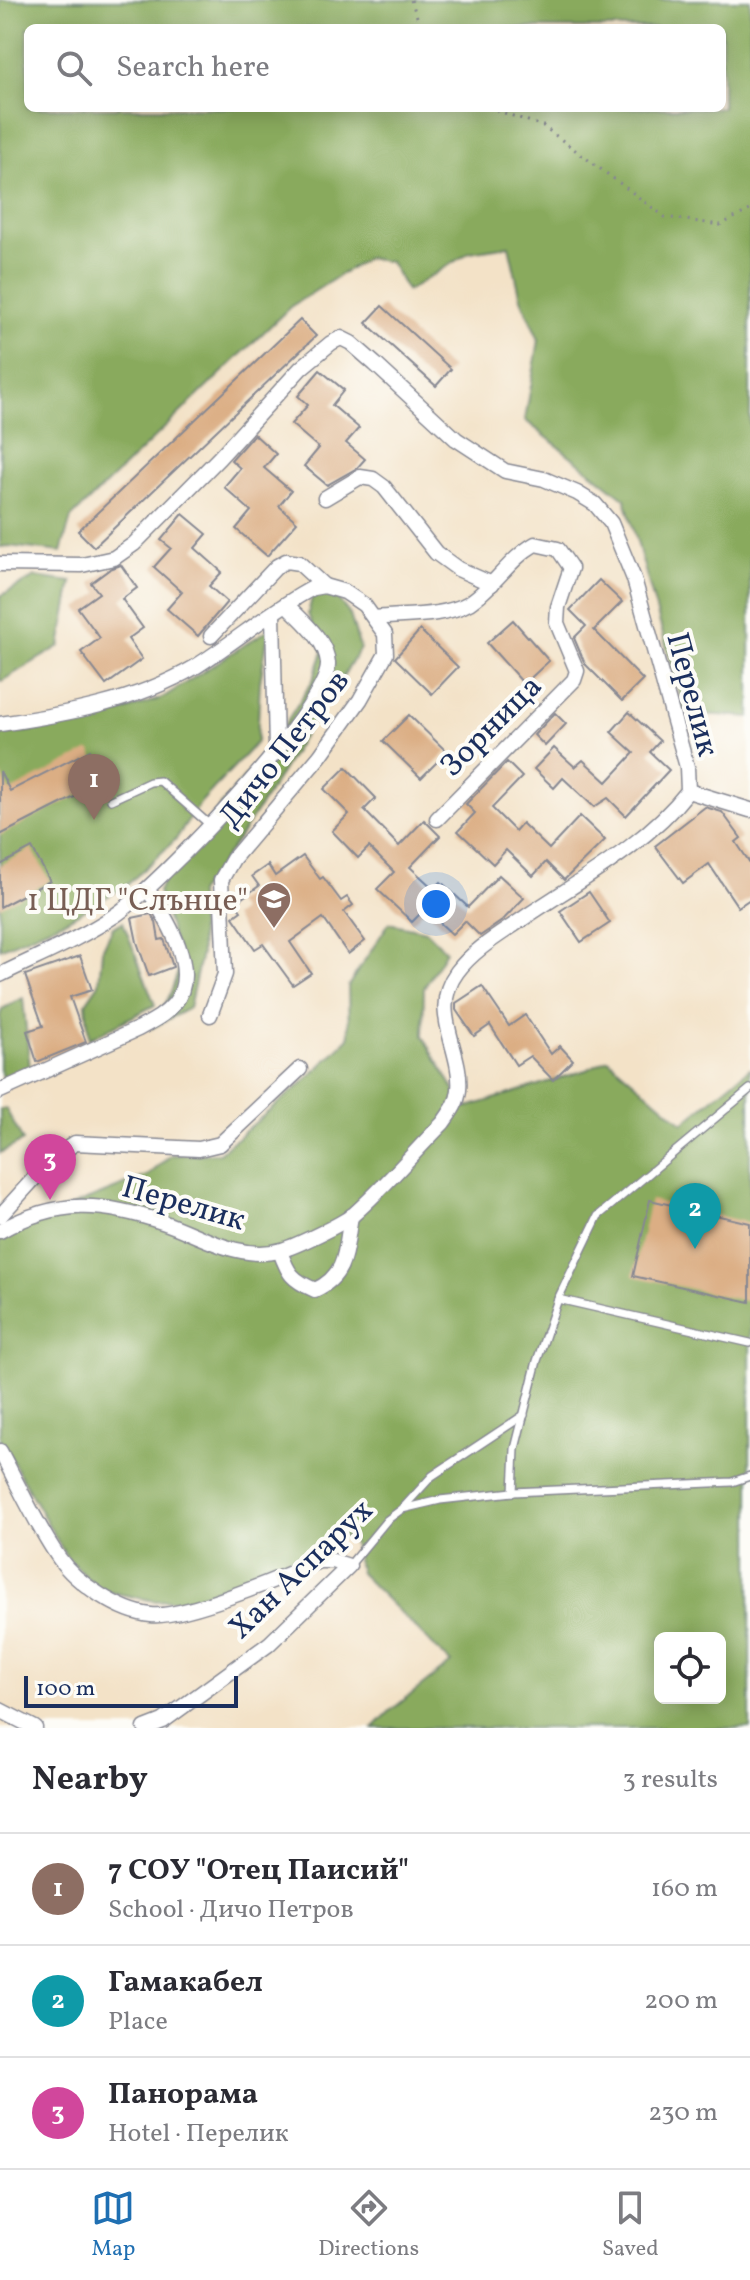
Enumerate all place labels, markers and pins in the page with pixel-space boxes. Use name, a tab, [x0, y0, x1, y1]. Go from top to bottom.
pin: 1	[68, 754, 120, 820]
place label: 1 ЦДГ "Слънце"	[27, 880, 248, 924]
school or university icon: 1 ЦДГ "Слънце"	[255, 880, 293, 930]
pin: 3	[24, 1134, 76, 1200]
pin: 2	[669, 1183, 721, 1249]

